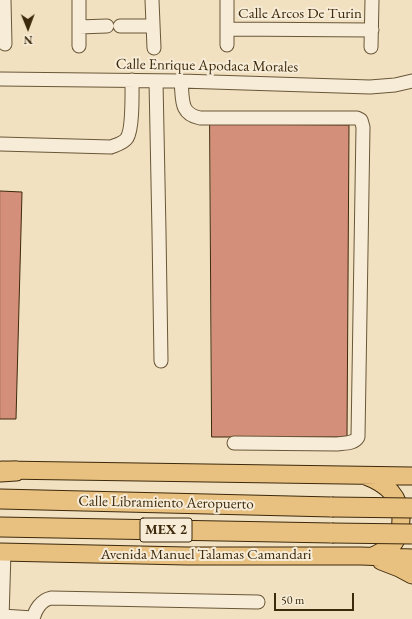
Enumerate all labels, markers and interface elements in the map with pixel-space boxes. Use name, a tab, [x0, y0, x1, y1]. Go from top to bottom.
street label: Calle Arcos De Turin	[238, 5, 362, 23]
north arrow	[8, 8, 48, 48]
text: N	[24, 33, 33, 47]
street label: Calle Enrique Apodaca Morales	[116, 55, 298, 77]
street label: Calle Libramiento Aeropuerto	[78, 492, 254, 514]
road number: MEX 2	[140, 518, 192, 542]
street label: Avenida Manuel Talamas Camandari	[100, 546, 312, 564]
scale bar	[276, 585, 356, 611]
text: 50 m	[281, 592, 304, 608]

